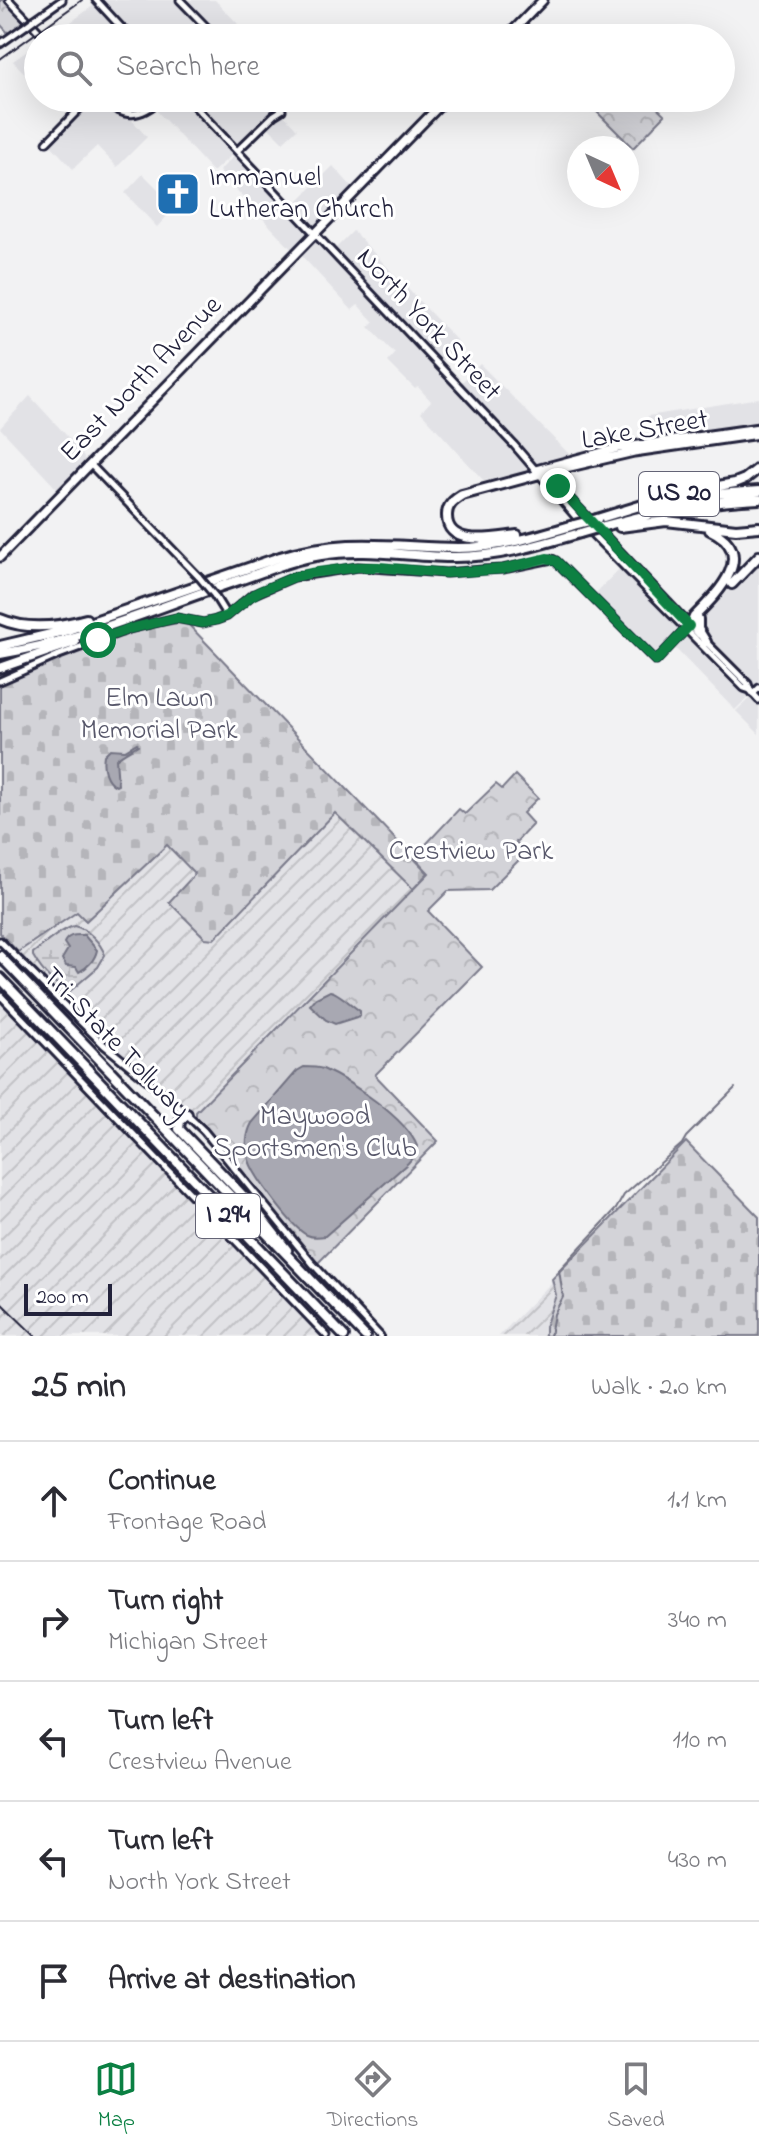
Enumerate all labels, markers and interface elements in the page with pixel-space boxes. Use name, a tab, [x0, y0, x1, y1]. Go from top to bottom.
search box	[24, 24, 735, 112]
icon: search	[52, 46, 96, 90]
text: Search here	[116, 46, 260, 90]
north arrow	[567, 136, 639, 208]
place label: Immanuel Lutheran Church	[209, 158, 394, 231]
church icon: Immanuel Lutheran Church	[154, 170, 202, 218]
street label: North York Street	[346, 239, 510, 411]
street label: East North Avenue	[51, 287, 233, 473]
street label: Lake Street	[578, 400, 712, 462]
route end	[540, 468, 576, 504]
road number: US 20	[639, 472, 719, 516]
route start	[80, 622, 116, 658]
park label: Elm Lawn Memorial Park	[81, 679, 238, 752]
park label: Crestview Park	[389, 832, 554, 873]
street label: Tri-State Tollway	[31, 958, 199, 1130]
park label: Maywood Sportsmen's Club	[213, 1097, 417, 1170]
road number: I 294	[196, 1194, 260, 1238]
scale bar	[24, 1280, 112, 1316]
text: 200 m	[36, 1282, 89, 1314]
text: 25 min	[32, 1363, 126, 1413]
text: Walk · 2.0 km	[591, 1369, 727, 1407]
text: Continue	[108, 1460, 216, 1504]
icon: ahead	[32, 1479, 76, 1523]
text: 1.1 km	[667, 1482, 727, 1520]
text: Frontage Road	[108, 1504, 266, 1542]
text: Turn right	[108, 1580, 223, 1624]
icon: right	[32, 1599, 76, 1643]
text: 340 m	[668, 1602, 727, 1640]
text: Michigan Street	[108, 1624, 268, 1662]
text: Turn left	[108, 1700, 213, 1744]
icon: left	[32, 1719, 76, 1763]
text: 110 m	[673, 1722, 727, 1760]
text: Crestview Avenue	[108, 1744, 292, 1782]
text: Turn left	[108, 1820, 213, 1864]
icon: left	[32, 1839, 76, 1883]
text: 430 m	[668, 1842, 727, 1880]
text: North York Street	[108, 1864, 291, 1902]
icon: arrive	[32, 1959, 76, 2003]
text: Arrive at destination	[108, 1959, 356, 2003]
tab: Map	[94, 2057, 138, 2137]
tab: Directions	[327, 2057, 418, 2137]
tab: Saved	[607, 2057, 665, 2137]

